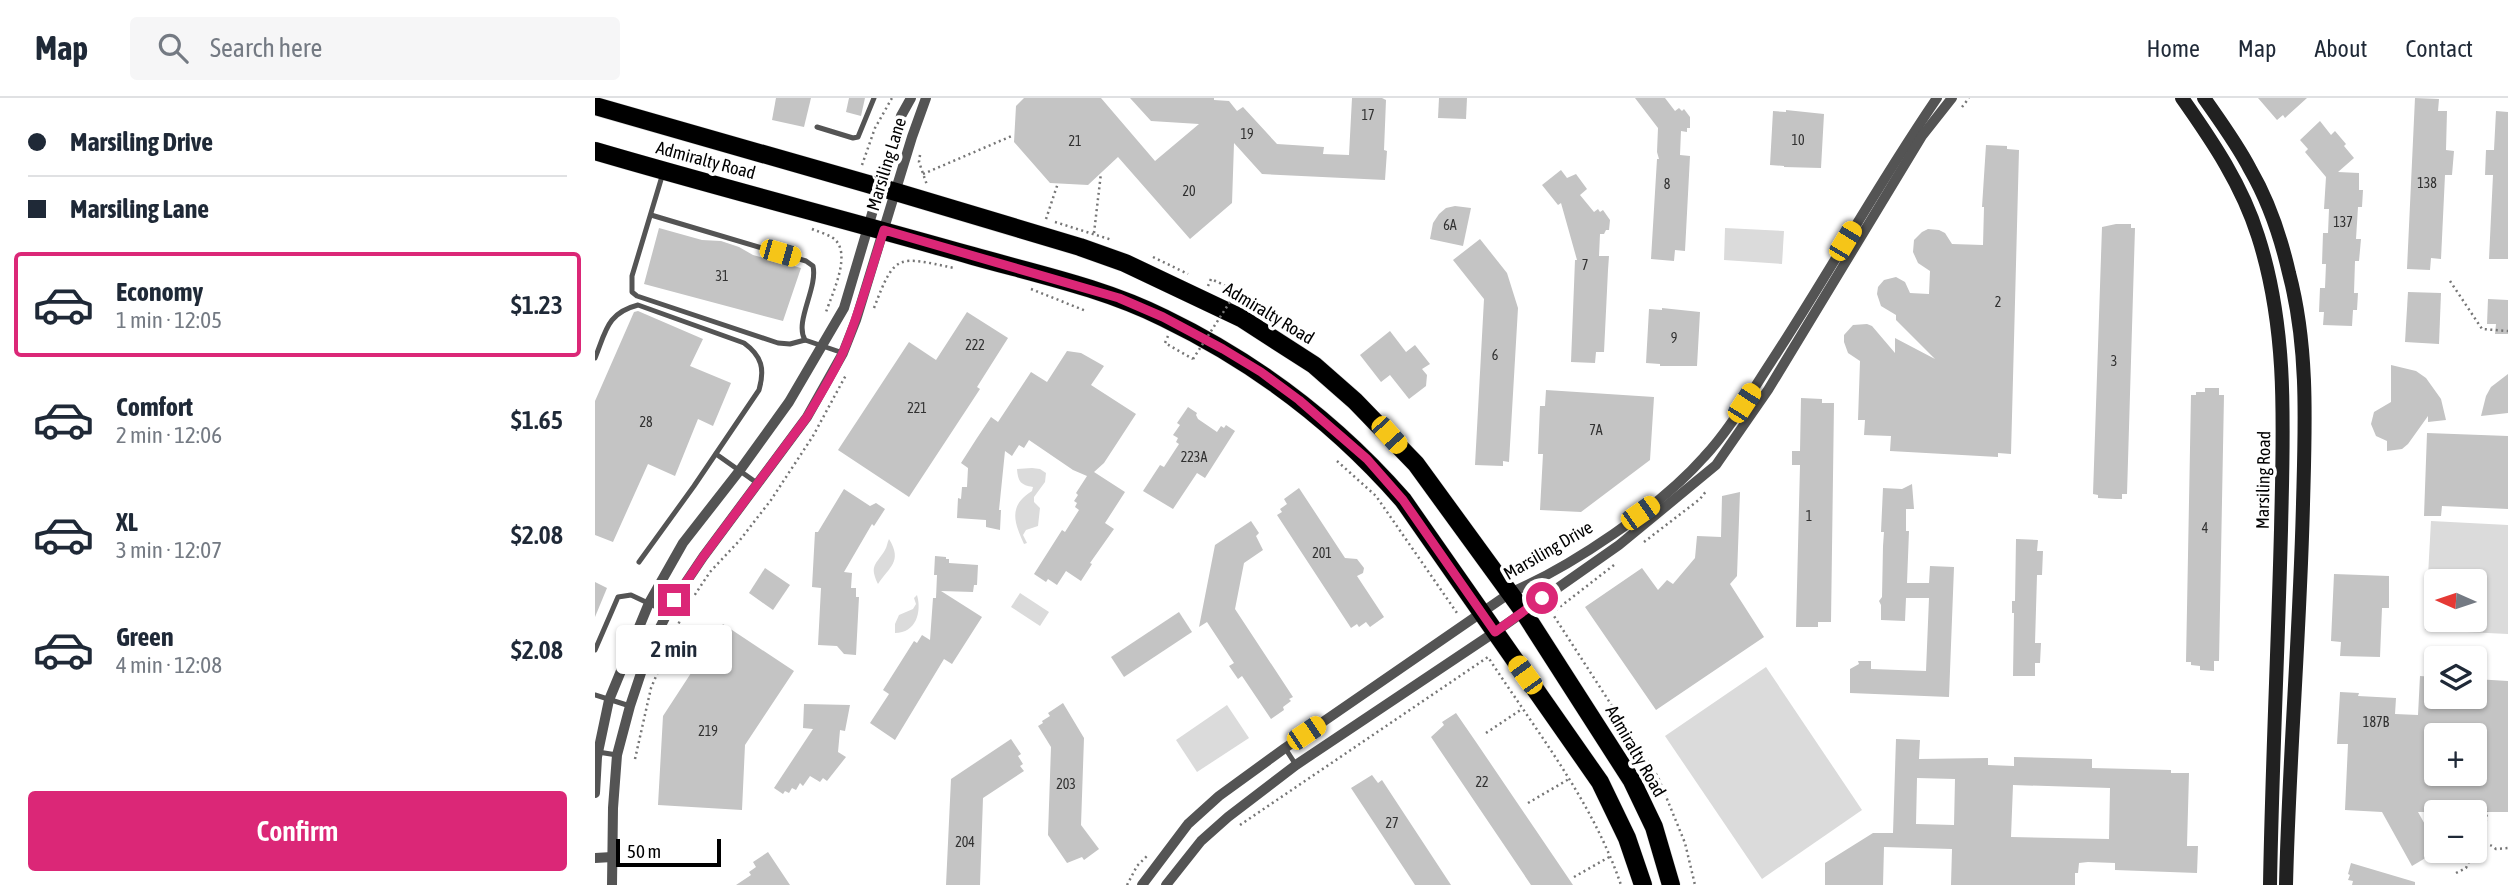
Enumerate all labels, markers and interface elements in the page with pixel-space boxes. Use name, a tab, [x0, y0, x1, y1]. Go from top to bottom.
search box	[130, 17, 620, 80]
text: Map	[35, 29, 88, 67]
icon: search	[154, 29, 192, 67]
text: Search here	[210, 33, 322, 63]
text: Home	[2146, 35, 2200, 62]
text: Map	[2238, 35, 2276, 62]
text: About	[2314, 35, 2367, 62]
text: Contact	[2405, 35, 2473, 62]
house number: 17	[1361, 107, 1375, 123]
street label: Marsiling Lane	[862, 115, 910, 213]
house number: 19	[1240, 126, 1254, 142]
text: Marsiling Drive	[70, 127, 213, 157]
house number: 10	[1791, 132, 1805, 148]
house number: 21	[1068, 133, 1082, 149]
street label: Admiralty Road	[654, 137, 758, 183]
house number: 138	[2417, 175, 2437, 191]
house number: 8	[1664, 176, 1671, 192]
house number: 20	[1182, 183, 1196, 199]
text: Marsiling Lane	[70, 194, 209, 224]
house number: 137	[2333, 214, 2353, 230]
house number: 6A	[1443, 217, 1457, 233]
car	[1826, 218, 1865, 264]
car	[757, 237, 804, 269]
house number: 7	[1582, 257, 1588, 273]
house number: 31	[715, 268, 729, 284]
icon: car	[32, 273, 95, 336]
text: Economy	[116, 277, 203, 307]
street label: Admiralty Road	[1220, 278, 1318, 348]
text: $1.23	[511, 290, 563, 320]
house number: 2	[1995, 294, 2001, 310]
text: 1 min · 12:05	[116, 307, 222, 333]
house number: 9	[1671, 330, 1677, 346]
house number: 222	[965, 337, 985, 353]
house number: 6	[1492, 347, 1499, 363]
house number: 3	[2111, 353, 2117, 369]
car	[1724, 380, 1765, 426]
icon: car	[32, 388, 95, 451]
text: Comfort	[116, 392, 193, 422]
house number: 221	[907, 400, 927, 416]
text: $1.65	[511, 405, 563, 435]
car	[1368, 412, 1411, 458]
house number: 28	[639, 414, 653, 430]
text: 2 min · 12:06	[116, 422, 222, 448]
house number: 7A	[1589, 422, 1603, 438]
street label: Marsiling Road	[2252, 431, 2274, 529]
house number: 223A	[1181, 449, 1207, 465]
car	[1617, 492, 1664, 534]
icon: car	[32, 503, 95, 566]
text: XL	[116, 507, 138, 537]
house number: 1	[1806, 508, 1812, 524]
street label: Marsiling Drive	[1500, 516, 1596, 584]
text: $2.08	[511, 520, 563, 550]
house number: 4	[2202, 520, 2209, 536]
text: 3 min · 12:07	[116, 537, 222, 563]
house number: 201	[1312, 545, 1332, 561]
north arrow	[2424, 569, 2487, 632]
map controls	[2424, 569, 2487, 863]
route start	[1526, 582, 1558, 614]
route end	[658, 584, 690, 616]
icon: car	[32, 618, 95, 681]
text: Green	[116, 622, 174, 652]
callout: 2 min	[616, 624, 732, 674]
text: $2.08	[511, 635, 563, 665]
text: 2 min	[651, 636, 697, 662]
button: layers	[2424, 646, 2487, 709]
text: 4 min · 12:08	[116, 652, 222, 678]
car	[1505, 652, 1546, 698]
street label: Admiralty Road	[1601, 702, 1671, 800]
car	[1283, 713, 1330, 753]
house number: 187B	[2363, 714, 2390, 730]
house number: 219	[698, 723, 718, 739]
button: +	[2424, 723, 2487, 786]
house number: 22	[1475, 774, 1489, 790]
house number: 203	[1056, 776, 1076, 792]
button: Confirm	[28, 791, 567, 871]
button: −	[2424, 800, 2487, 863]
house number: 27	[1385, 815, 1399, 831]
house number: 204	[955, 834, 975, 850]
scale bar	[616, 836, 721, 868]
text: 50 m	[627, 840, 661, 862]

